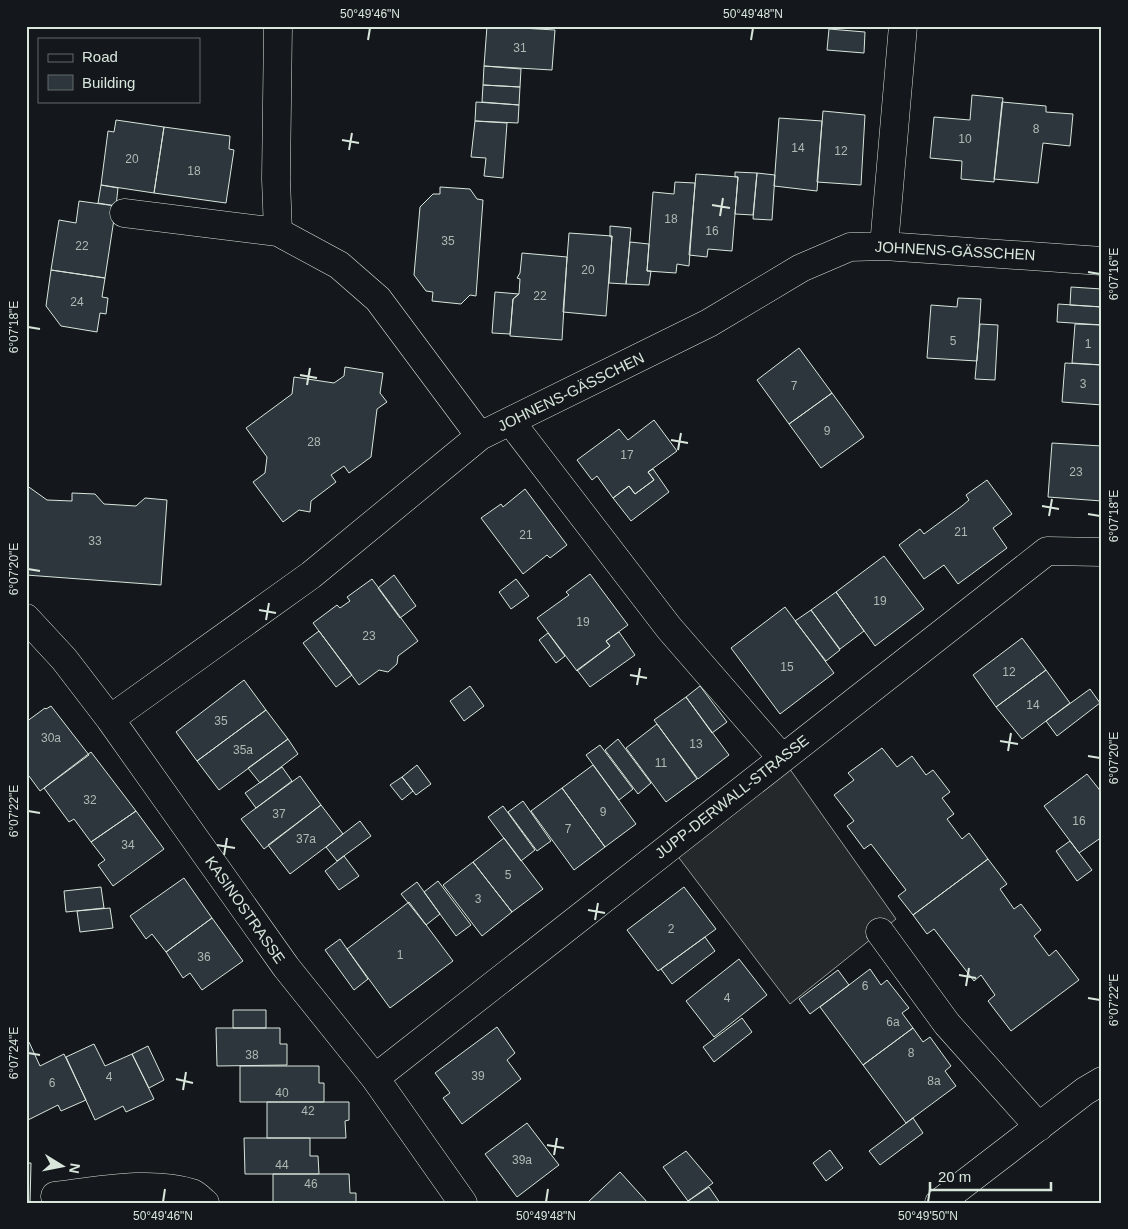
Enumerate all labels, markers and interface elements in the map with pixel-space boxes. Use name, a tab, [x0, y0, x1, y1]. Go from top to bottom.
text: 50°49'46"N	[340, 7, 400, 21]
text: 50°49'48"N	[723, 7, 783, 21]
legend	[38, 38, 200, 102]
house number: 31	[513, 41, 527, 55]
text: Road	[82, 48, 118, 65]
text: Building	[82, 74, 135, 91]
house number: 8	[1033, 122, 1040, 136]
house number: 10	[958, 132, 972, 146]
house number: 14	[791, 141, 805, 155]
house number: 12	[834, 144, 848, 158]
house number: 20	[125, 152, 139, 166]
house number: 18	[187, 164, 201, 178]
house number: 18	[664, 212, 678, 226]
house number: 16	[705, 224, 719, 238]
house number: 35	[441, 234, 455, 248]
street label: JOHNENS-GÄSSCHEN	[874, 238, 1036, 263]
house number: 22	[75, 239, 89, 253]
text: 6°07'16"E	[1107, 248, 1121, 300]
house number: 20	[581, 263, 595, 277]
house number: 22	[533, 289, 547, 303]
house number: 24	[70, 295, 84, 309]
text: 6°07'18"E	[7, 301, 21, 353]
house number: 5	[950, 334, 957, 348]
house number: 1	[1085, 337, 1092, 351]
street label: JOHNENS-GÄSSCHEN	[495, 349, 647, 434]
house number: 3	[1080, 377, 1087, 391]
house number: 7	[791, 379, 798, 393]
house number: 9	[824, 424, 831, 438]
house number: 28	[307, 435, 321, 449]
house number: 17	[620, 448, 634, 462]
house number: 23	[1069, 465, 1083, 479]
text: 6°07'18"E	[1107, 490, 1121, 542]
house number: 21	[954, 525, 968, 539]
house number: 21	[519, 528, 533, 542]
house number: 33	[88, 534, 102, 548]
text: 6°07'20"E	[7, 543, 21, 595]
house number: 19	[873, 594, 887, 608]
house number: 19	[576, 615, 590, 629]
house number: 23	[362, 629, 376, 643]
house number: 15	[780, 660, 794, 674]
house number: 12	[1002, 665, 1016, 679]
house number: 14	[1026, 698, 1040, 712]
house number: 35	[214, 714, 228, 728]
house number: 30a	[41, 731, 61, 745]
street label: JUPP-DERWALL-STRASSE	[652, 731, 812, 862]
text: 6°07'20"E	[1107, 732, 1121, 784]
house number: 13	[689, 737, 703, 751]
house number: 35a	[233, 743, 253, 757]
house number: 11	[655, 756, 668, 770]
text: 6°07'22"E	[7, 785, 21, 837]
house number: 32	[83, 793, 97, 807]
house number: 9	[600, 805, 607, 819]
house number: 37	[272, 807, 286, 821]
house number: 16	[1072, 814, 1086, 828]
house number: 7	[565, 822, 572, 836]
house number: 37a	[296, 832, 316, 846]
house number: 34	[121, 838, 135, 852]
street label: KASINOSTRASSE	[202, 853, 289, 966]
house number: 5	[505, 868, 512, 882]
house number: 3	[475, 892, 482, 906]
house number: 2	[668, 922, 675, 936]
house number: 1	[397, 948, 404, 962]
house number: 36	[197, 950, 211, 964]
text: 6°07'22"E	[1107, 974, 1121, 1026]
house number: 6	[862, 979, 869, 993]
house number: 4	[724, 991, 731, 1005]
house number: 6a	[886, 1015, 900, 1029]
text: 6°07'24"E	[7, 1027, 21, 1079]
house number: 8	[908, 1046, 915, 1060]
house number: 38	[245, 1048, 259, 1062]
house number: 39	[471, 1069, 485, 1083]
house number: 4	[106, 1070, 113, 1084]
house number: 8a	[927, 1074, 941, 1088]
house number: 6	[49, 1076, 56, 1090]
house number: 40	[275, 1086, 289, 1100]
house number: 42	[301, 1104, 315, 1118]
north arrow	[38, 1142, 88, 1192]
house number: 39a	[512, 1153, 532, 1167]
house number: 44	[275, 1158, 289, 1172]
scale bar	[930, 1159, 1052, 1191]
text: N	[66, 1162, 84, 1175]
text: 20 m	[938, 1168, 971, 1185]
house number: 46	[304, 1177, 318, 1191]
text: 50°49'46"N	[133, 1209, 193, 1223]
text: 50°49'48"N	[516, 1209, 576, 1223]
text: 50°49'50"N	[898, 1209, 958, 1223]

